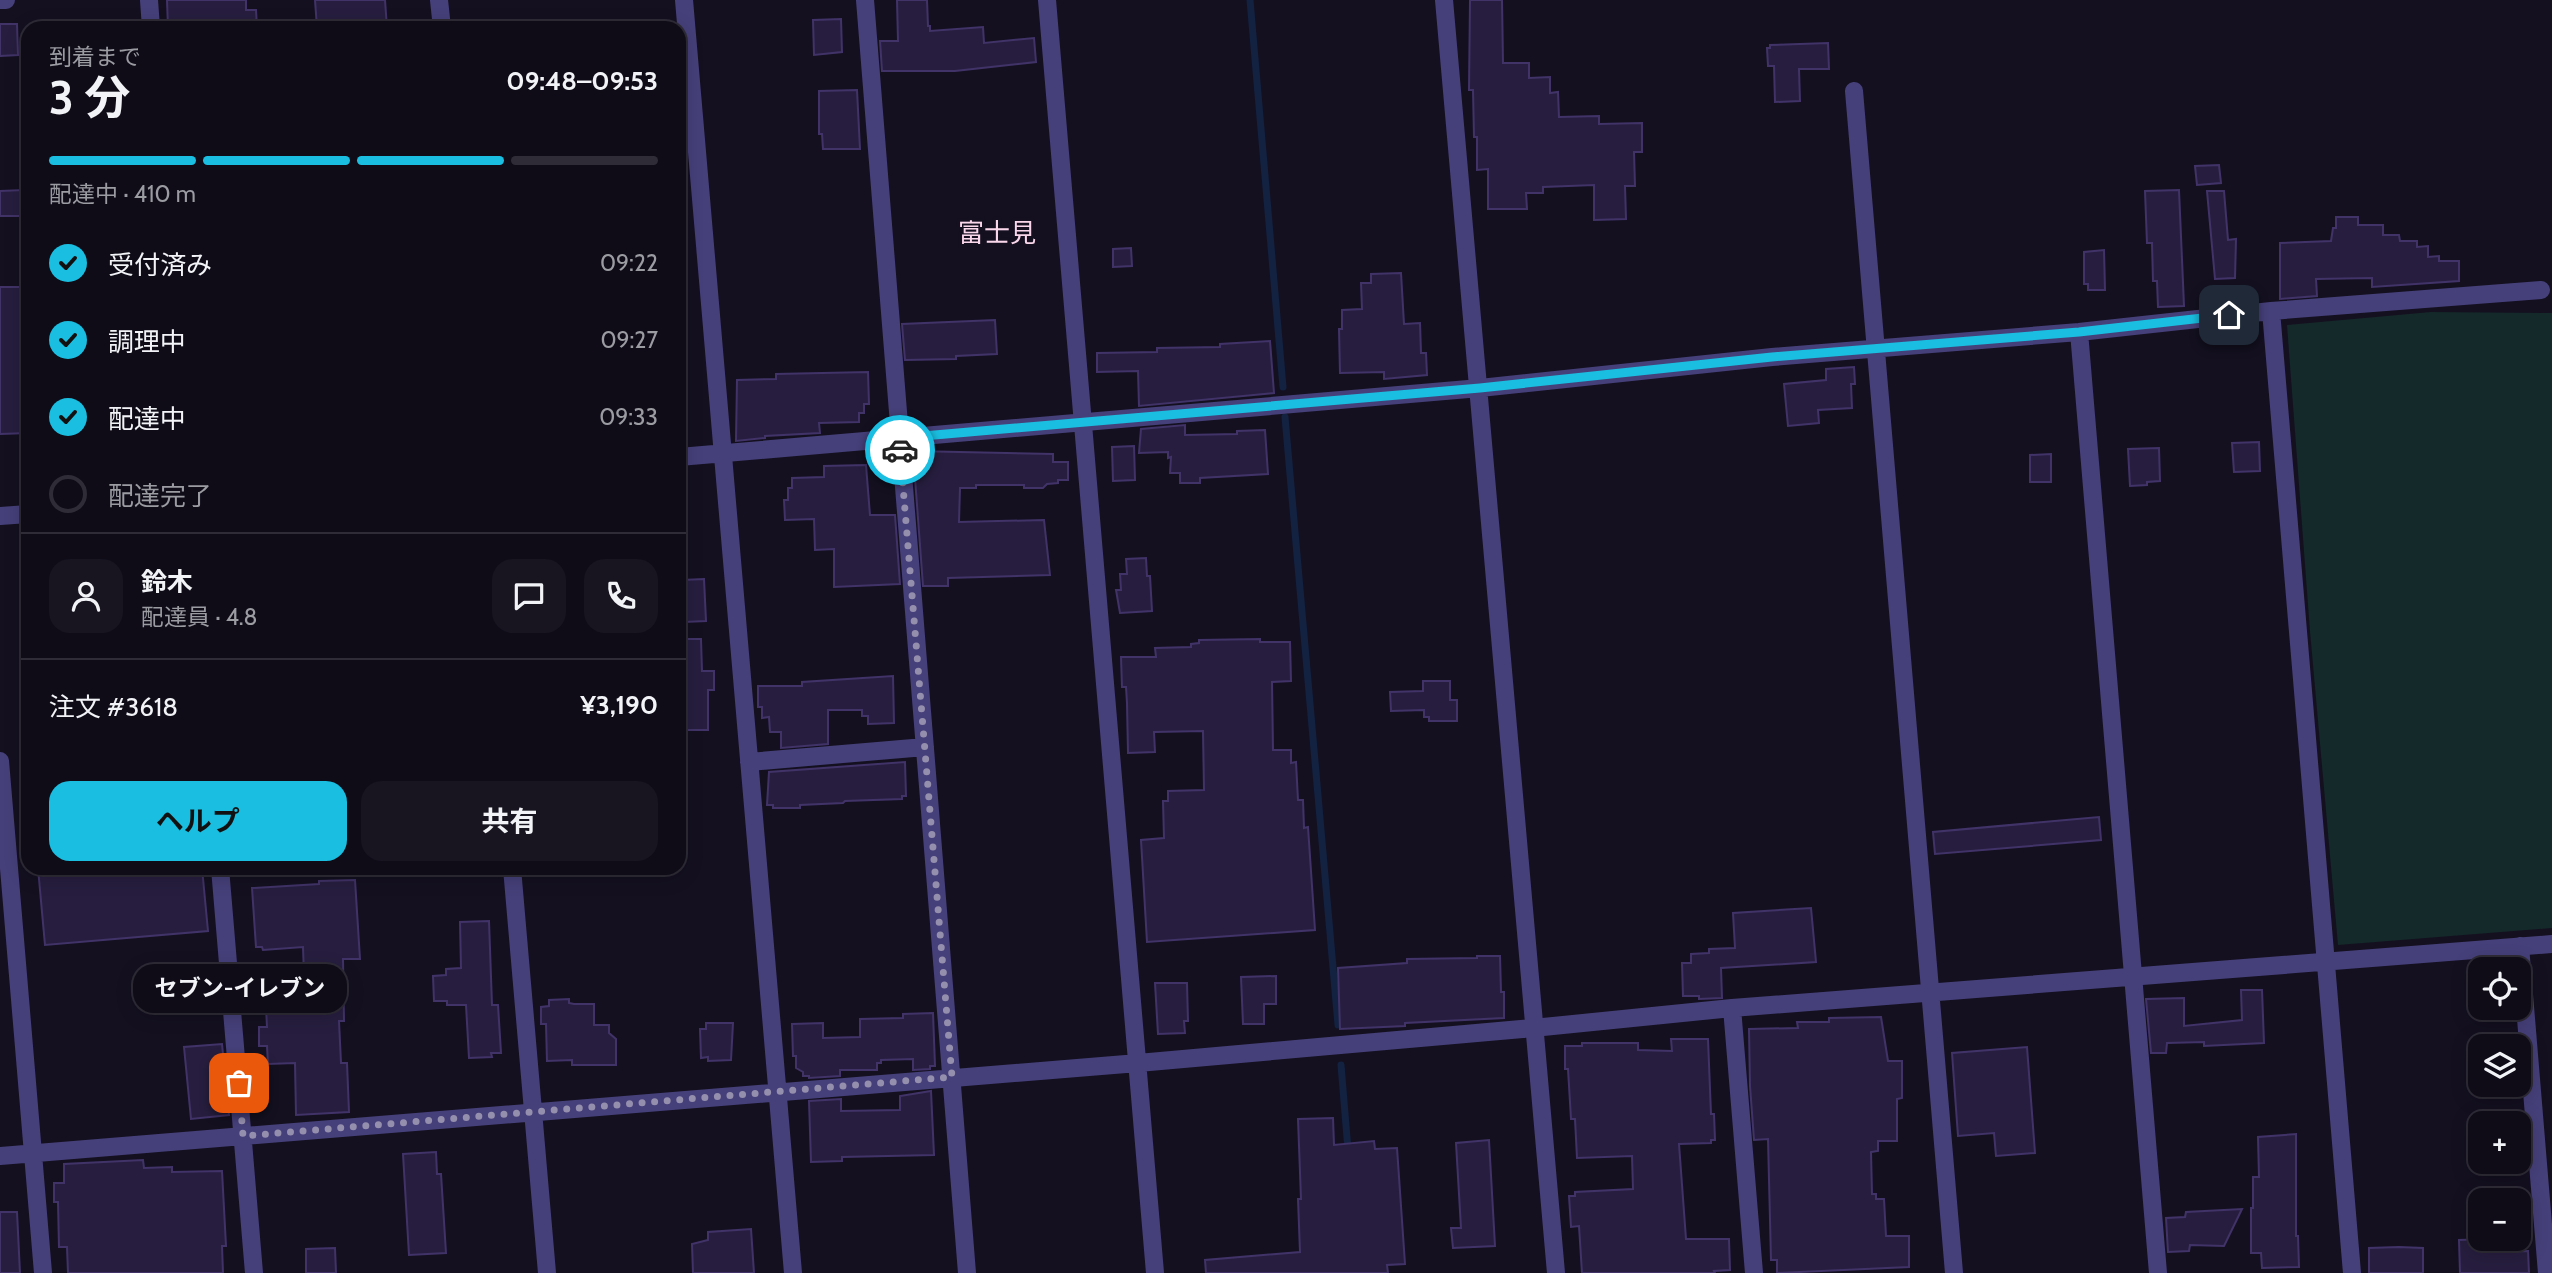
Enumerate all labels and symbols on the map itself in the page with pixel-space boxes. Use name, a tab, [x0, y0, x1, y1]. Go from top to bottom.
district label: 富士見	[958, 217, 1036, 249]
pin	[2199, 285, 2259, 345]
courier	[865, 415, 935, 485]
callout: セブン-イレブン	[132, 964, 346, 1013]
pin	[209, 1053, 269, 1113]

